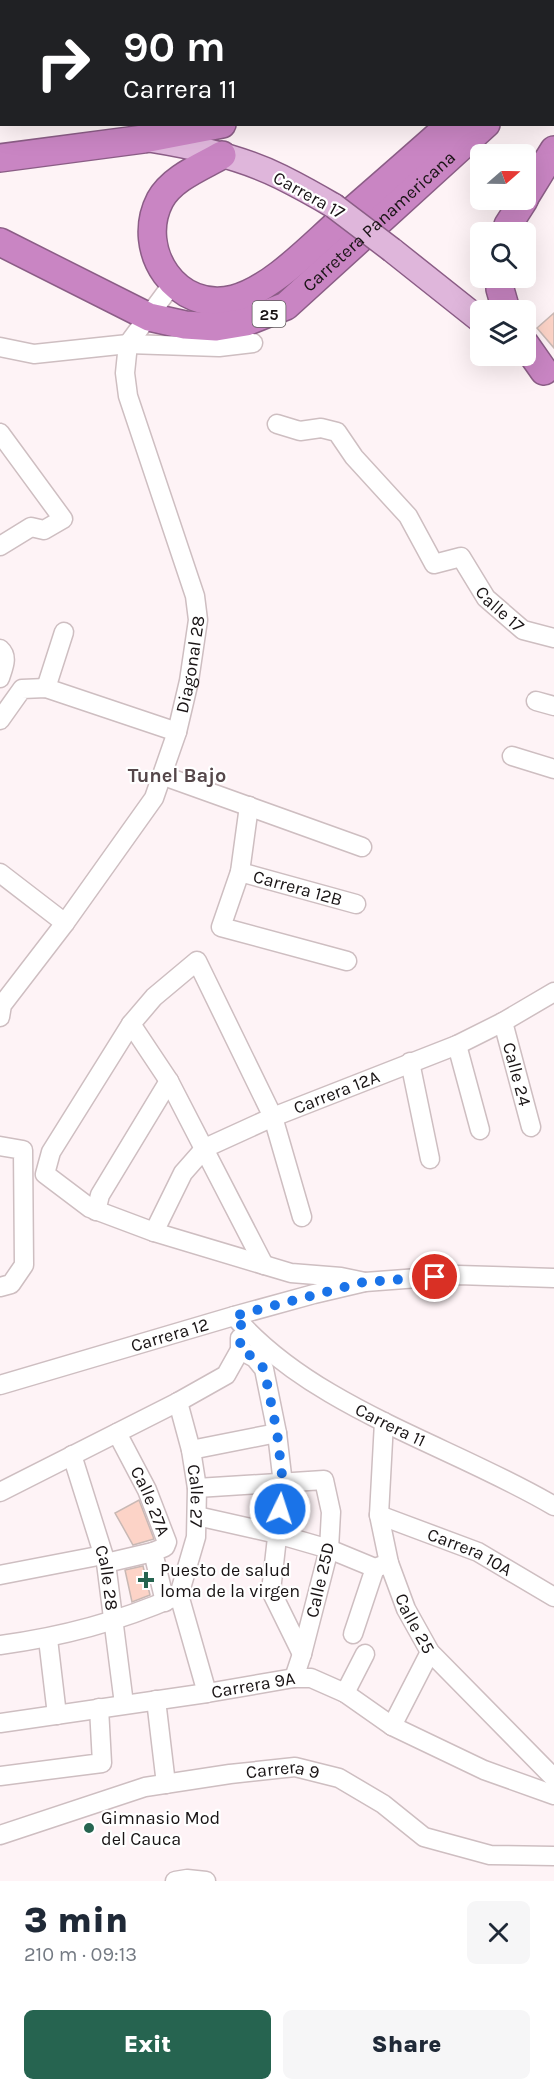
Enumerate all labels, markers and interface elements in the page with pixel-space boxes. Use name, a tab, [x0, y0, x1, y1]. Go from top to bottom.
text: 90 m	[123, 22, 226, 72]
icon: right	[24, 24, 102, 102]
text: Carrera 11	[123, 73, 237, 105]
north arrow	[470, 144, 536, 210]
map controls	[470, 144, 536, 366]
street label: Carretera Panamericana	[298, 146, 460, 296]
street label: Carrera 17	[269, 166, 349, 224]
button: search	[470, 222, 536, 288]
button: layers	[470, 300, 536, 366]
road number: 25	[252, 301, 286, 327]
street label: Calle 17	[470, 582, 529, 637]
street label: Diagonal 28	[171, 614, 210, 715]
district label: Tunel Bajo	[128, 764, 226, 787]
street label: Carrera 12B	[251, 865, 345, 911]
street label: Calle 24	[498, 1040, 536, 1108]
street label: Carrera 12A	[290, 1065, 383, 1119]
pin	[409, 1251, 460, 1302]
icon: arrive	[418, 1260, 451, 1293]
street label: Carrera 12	[128, 1313, 211, 1357]
street label: Carrera 11	[351, 1398, 429, 1452]
street label: Calle 27A	[125, 1462, 175, 1539]
street label: Calle 27	[182, 1463, 208, 1528]
position arrow	[248, 1477, 312, 1541]
street label: Carrera 10A	[424, 1523, 516, 1581]
street label: Calle 25D	[301, 1540, 339, 1620]
street label: Calle 28	[90, 1542, 123, 1612]
place label: Puesto de salud loma de la virgen	[160, 1559, 300, 1602]
marker: Puesto de salud loma de la virgen	[137, 1571, 155, 1589]
street label: Calle 25	[390, 1590, 440, 1657]
street label: Carrera 9A	[210, 1667, 297, 1703]
street label: Carrera 9	[245, 1756, 322, 1784]
place label: Gimnasio Mod del Cauca	[101, 1807, 220, 1850]
marker: Gimnasio Mod del Cauca	[82, 1821, 96, 1835]
text: 3 min	[24, 1899, 128, 1941]
button: close	[467, 1901, 530, 1964]
text: 210 m · 09:13	[24, 1943, 137, 1966]
button: Exit	[24, 2010, 271, 2079]
button: Share	[283, 2010, 530, 2079]

